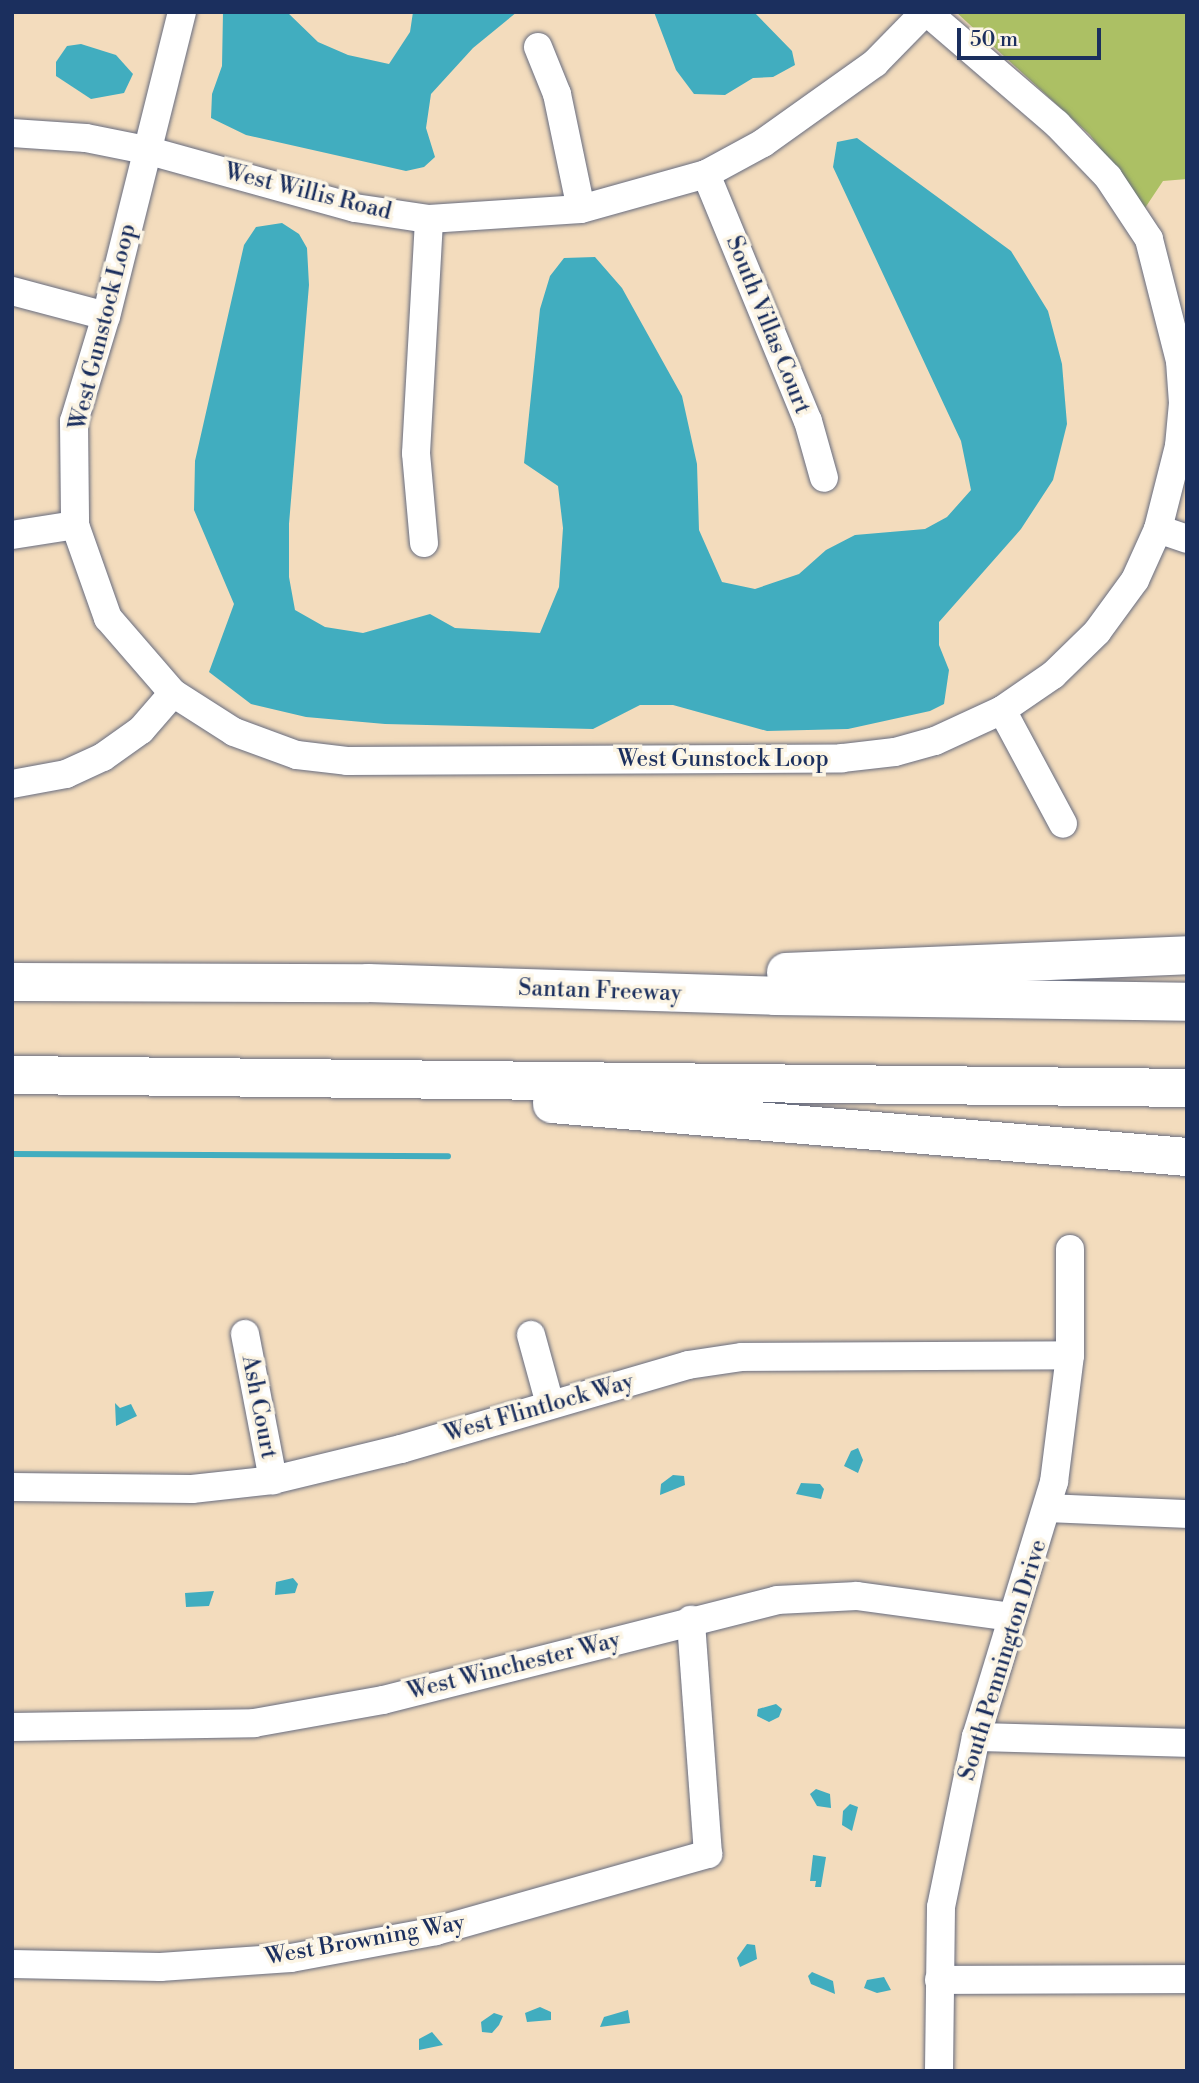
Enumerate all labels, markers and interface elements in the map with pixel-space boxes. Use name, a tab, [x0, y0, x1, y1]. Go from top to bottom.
scale bar	[961, 14, 1104, 58]
text: 50 m	[970, 27, 1018, 53]
street label: West Willis Road	[222, 158, 394, 226]
street label: West Gunstock Loop	[64, 221, 142, 433]
street label: South Villas Court	[720, 232, 816, 418]
street label: West Gunstock Loop	[617, 745, 829, 773]
street label: Santan Freeway	[518, 974, 682, 1008]
street label: Ash Court	[235, 1353, 283, 1461]
street label: West Flintlock Way	[441, 1368, 637, 1448]
street label: South Pennington Drive	[953, 1536, 1053, 1784]
street label: West Winchester Way	[405, 1626, 623, 1706]
street label: West Browning Way	[263, 1909, 467, 1971]

